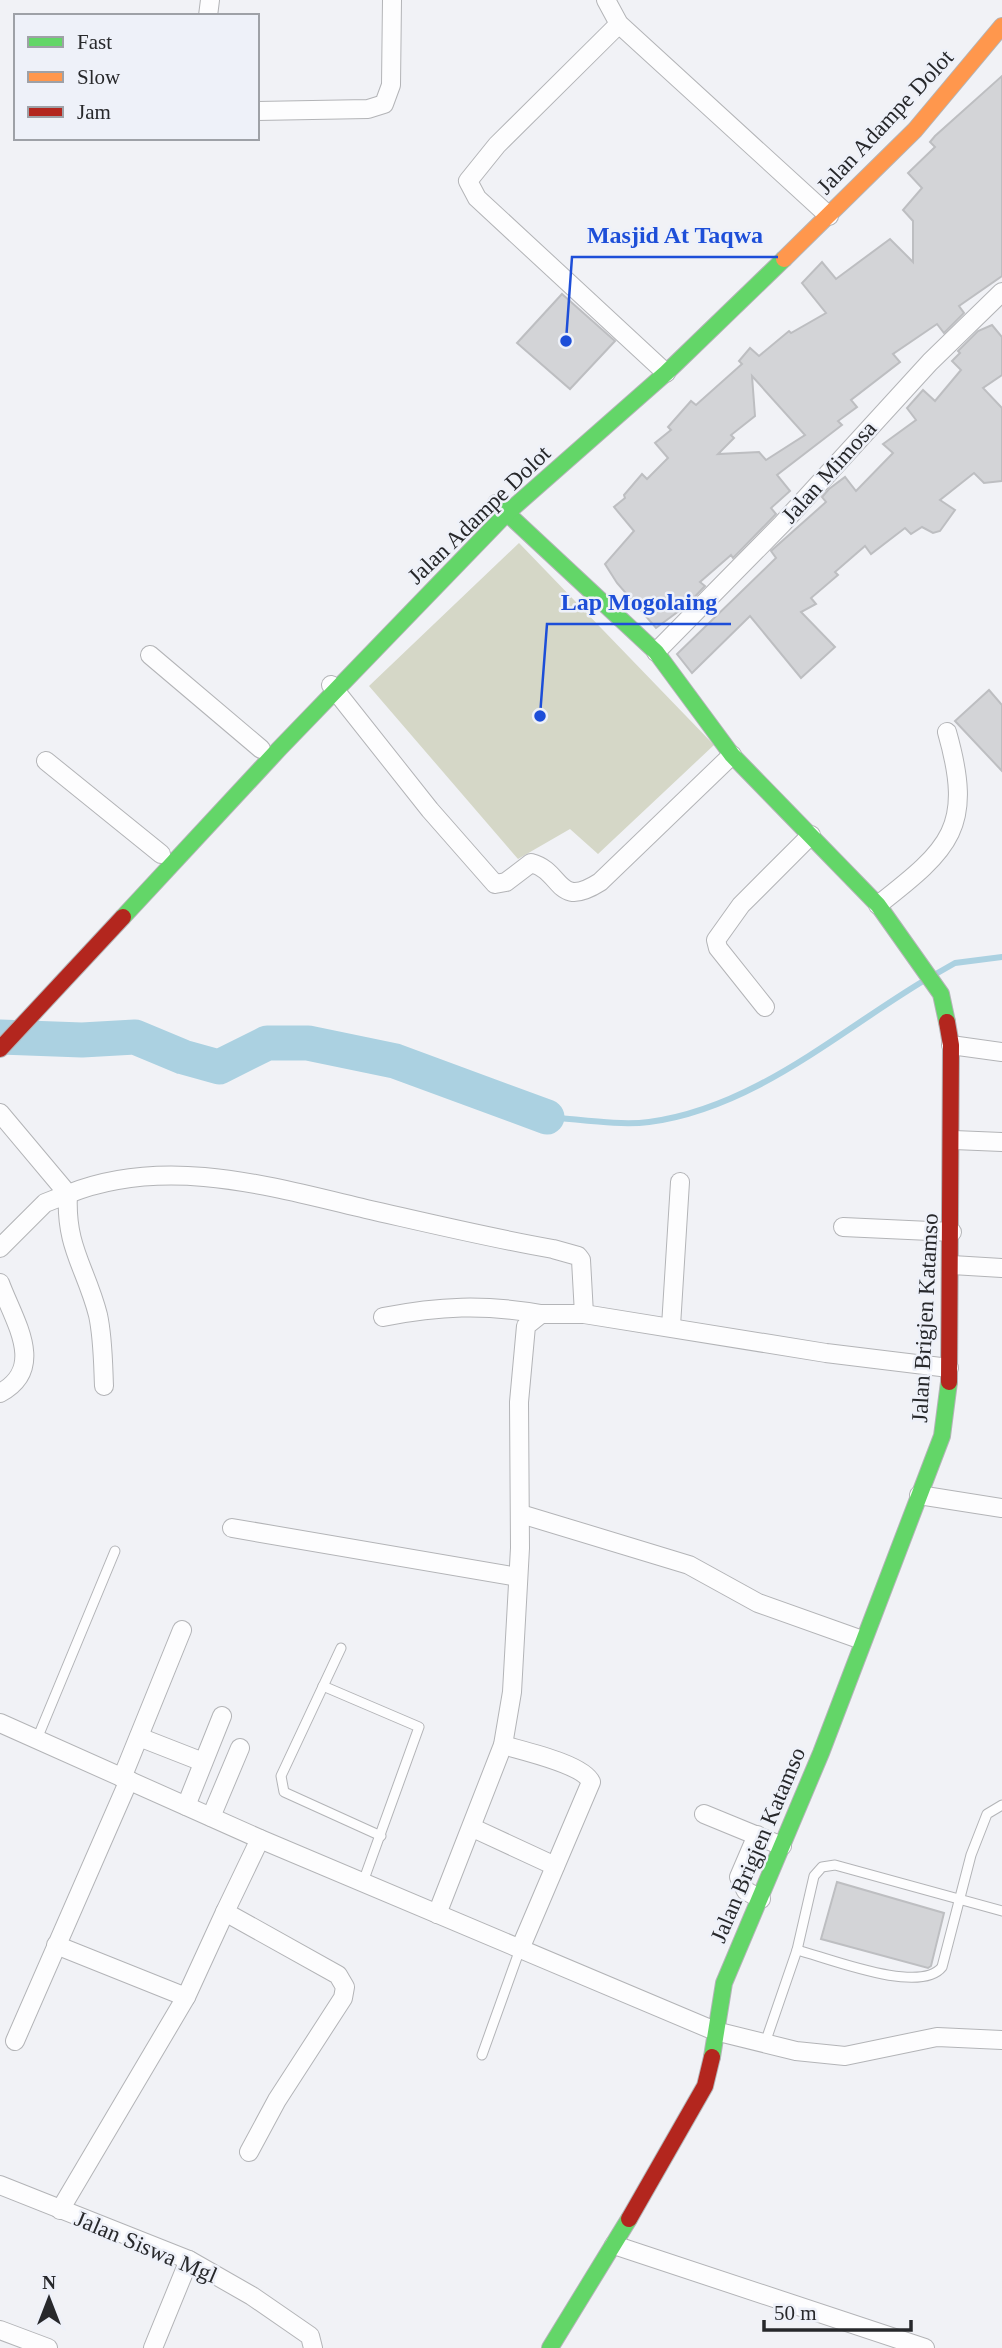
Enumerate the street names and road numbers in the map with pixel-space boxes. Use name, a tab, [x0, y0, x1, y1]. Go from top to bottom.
street label: Jalan Adampe Dolot	[812, 44, 959, 199]
street label: Jalan Mimosa	[777, 416, 881, 528]
street label: Jalan Adampe Dolot	[403, 440, 556, 589]
street label: Jalan Brigjen Katamso	[907, 1213, 943, 1423]
street label: Jalan Brigjen Katamso	[706, 1744, 810, 1946]
street label: Jalan Siswa Mgl	[71, 2206, 221, 2288]

